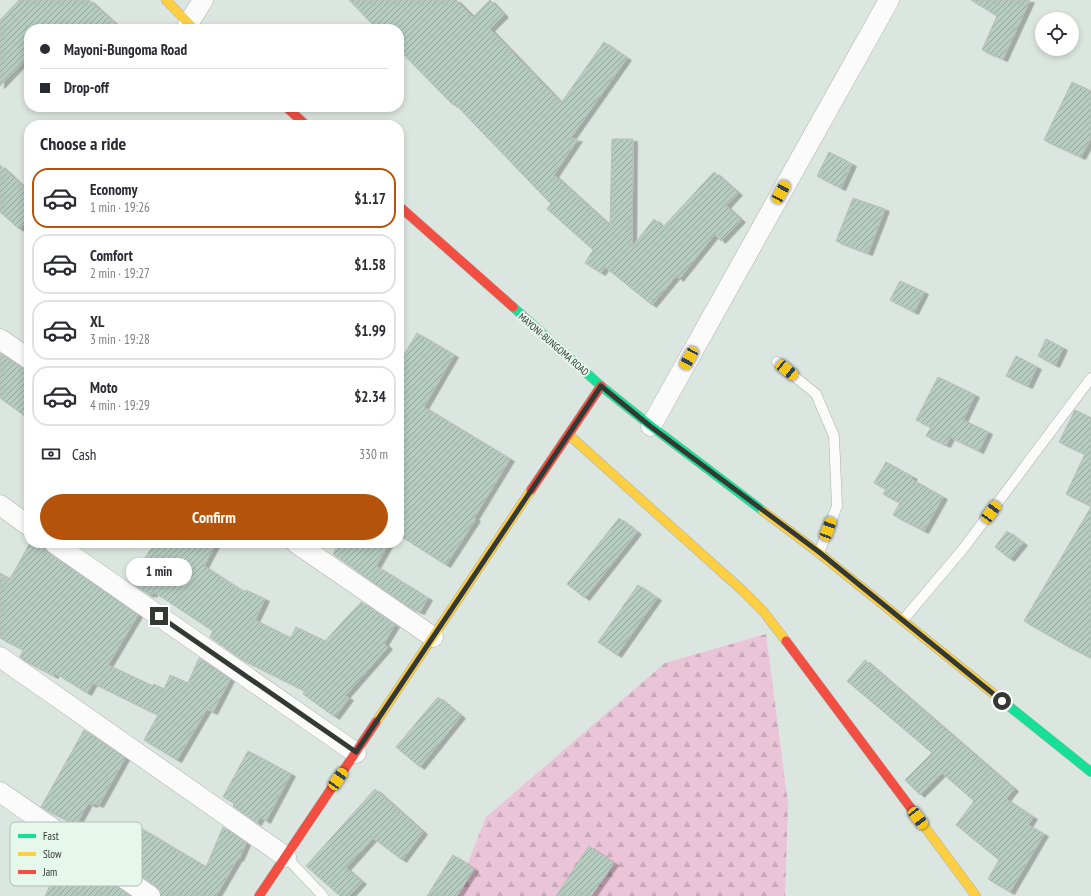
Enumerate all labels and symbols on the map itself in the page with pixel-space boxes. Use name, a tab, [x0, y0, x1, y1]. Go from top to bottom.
car	[770, 179, 792, 205]
street label: MAYONI-BUNGOMA ROAD	[516, 310, 592, 379]
car	[678, 345, 700, 371]
car	[774, 358, 800, 382]
car	[979, 499, 1003, 525]
car	[818, 516, 838, 542]
callout: 1 min	[126, 558, 192, 586]
route end	[150, 607, 168, 625]
route start	[993, 692, 1011, 710]
car	[326, 766, 350, 792]
car	[906, 805, 930, 831]
legend	[10, 822, 142, 886]
text: Fast	[43, 829, 59, 843]
text: Slow	[43, 847, 62, 861]
text: Jam	[42, 865, 57, 879]

